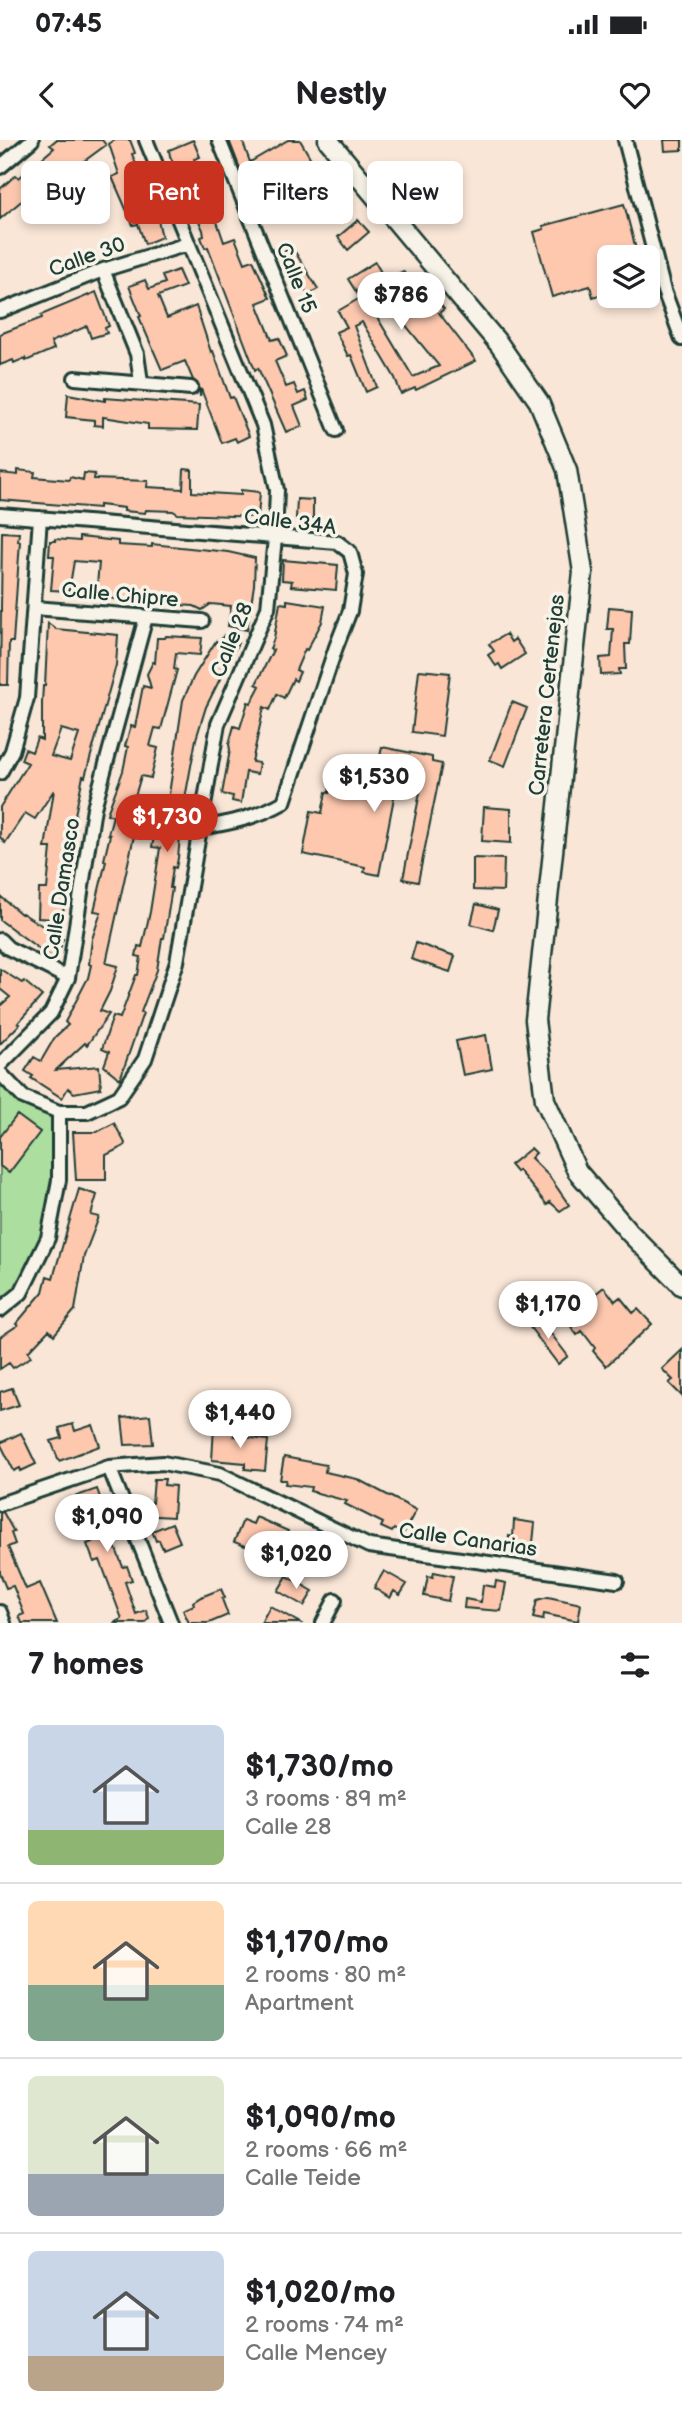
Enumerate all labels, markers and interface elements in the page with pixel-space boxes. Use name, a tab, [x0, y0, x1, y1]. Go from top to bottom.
text: 07:45	[35, 9, 102, 40]
text: Nestly	[295, 75, 387, 114]
icon: back	[28, 76, 66, 114]
icon: heart	[616, 76, 654, 114]
chip: Buy	[21, 161, 110, 224]
chip: Rent	[124, 161, 224, 224]
chip: Filters	[238, 161, 353, 224]
chip: New	[367, 161, 463, 224]
street label: Calle 30	[45, 232, 129, 282]
street label: Calle 15	[270, 239, 322, 317]
map controls	[597, 245, 660, 308]
button: layers	[597, 245, 660, 308]
pin: $786	[360, 272, 442, 332]
text: $786	[373, 281, 429, 309]
street label: Calle 34A	[242, 504, 338, 540]
street label: Calle Chipre	[60, 577, 180, 613]
street label: Carretera Certenejas	[524, 593, 570, 797]
street label: Calle 28	[206, 599, 258, 681]
pin: $1,530	[317, 754, 431, 814]
text: $1,530	[339, 763, 409, 791]
pin: $1,730	[110, 794, 224, 854]
text: $1,730	[132, 803, 202, 831]
street label: Calle Damasco	[38, 816, 86, 962]
pin: $1,170	[491, 1282, 605, 1341]
text: $1,170	[515, 1290, 581, 1318]
pin: $1,440	[183, 1390, 297, 1450]
text: $1,440	[204, 1399, 276, 1427]
pin: $1,090	[50, 1494, 164, 1554]
text: $1,090	[71, 1503, 143, 1531]
street label: Calle Canarias	[397, 1518, 539, 1562]
pin: $1,020	[239, 1532, 353, 1591]
text: $1,020	[260, 1540, 332, 1568]
icon: filters	[616, 1646, 654, 1684]
text: 7 homes	[28, 1647, 144, 1683]
text: $1,730/mo	[245, 1749, 394, 1785]
icon: home	[84, 1753, 168, 1837]
text: 3 rooms · 89 m²	[245, 1785, 407, 1813]
text: Calle 28	[245, 1813, 331, 1841]
text: $1,170/mo	[245, 1925, 389, 1961]
icon: home	[84, 1929, 168, 2013]
text: 2 rooms · 80 m²	[245, 1961, 406, 1989]
text: Apartment	[245, 1989, 354, 2017]
text: $1,090/mo	[245, 2100, 396, 2136]
icon: home	[84, 2104, 168, 2188]
text: 2 rooms · 66 m²	[245, 2136, 407, 2164]
text: Calle Teide	[245, 2164, 361, 2192]
text: $1,020/mo	[245, 2275, 396, 2311]
icon: home	[84, 2279, 168, 2363]
text: 2 rooms · 74 m²	[245, 2311, 404, 2339]
text: Calle Mencey	[245, 2339, 387, 2367]

